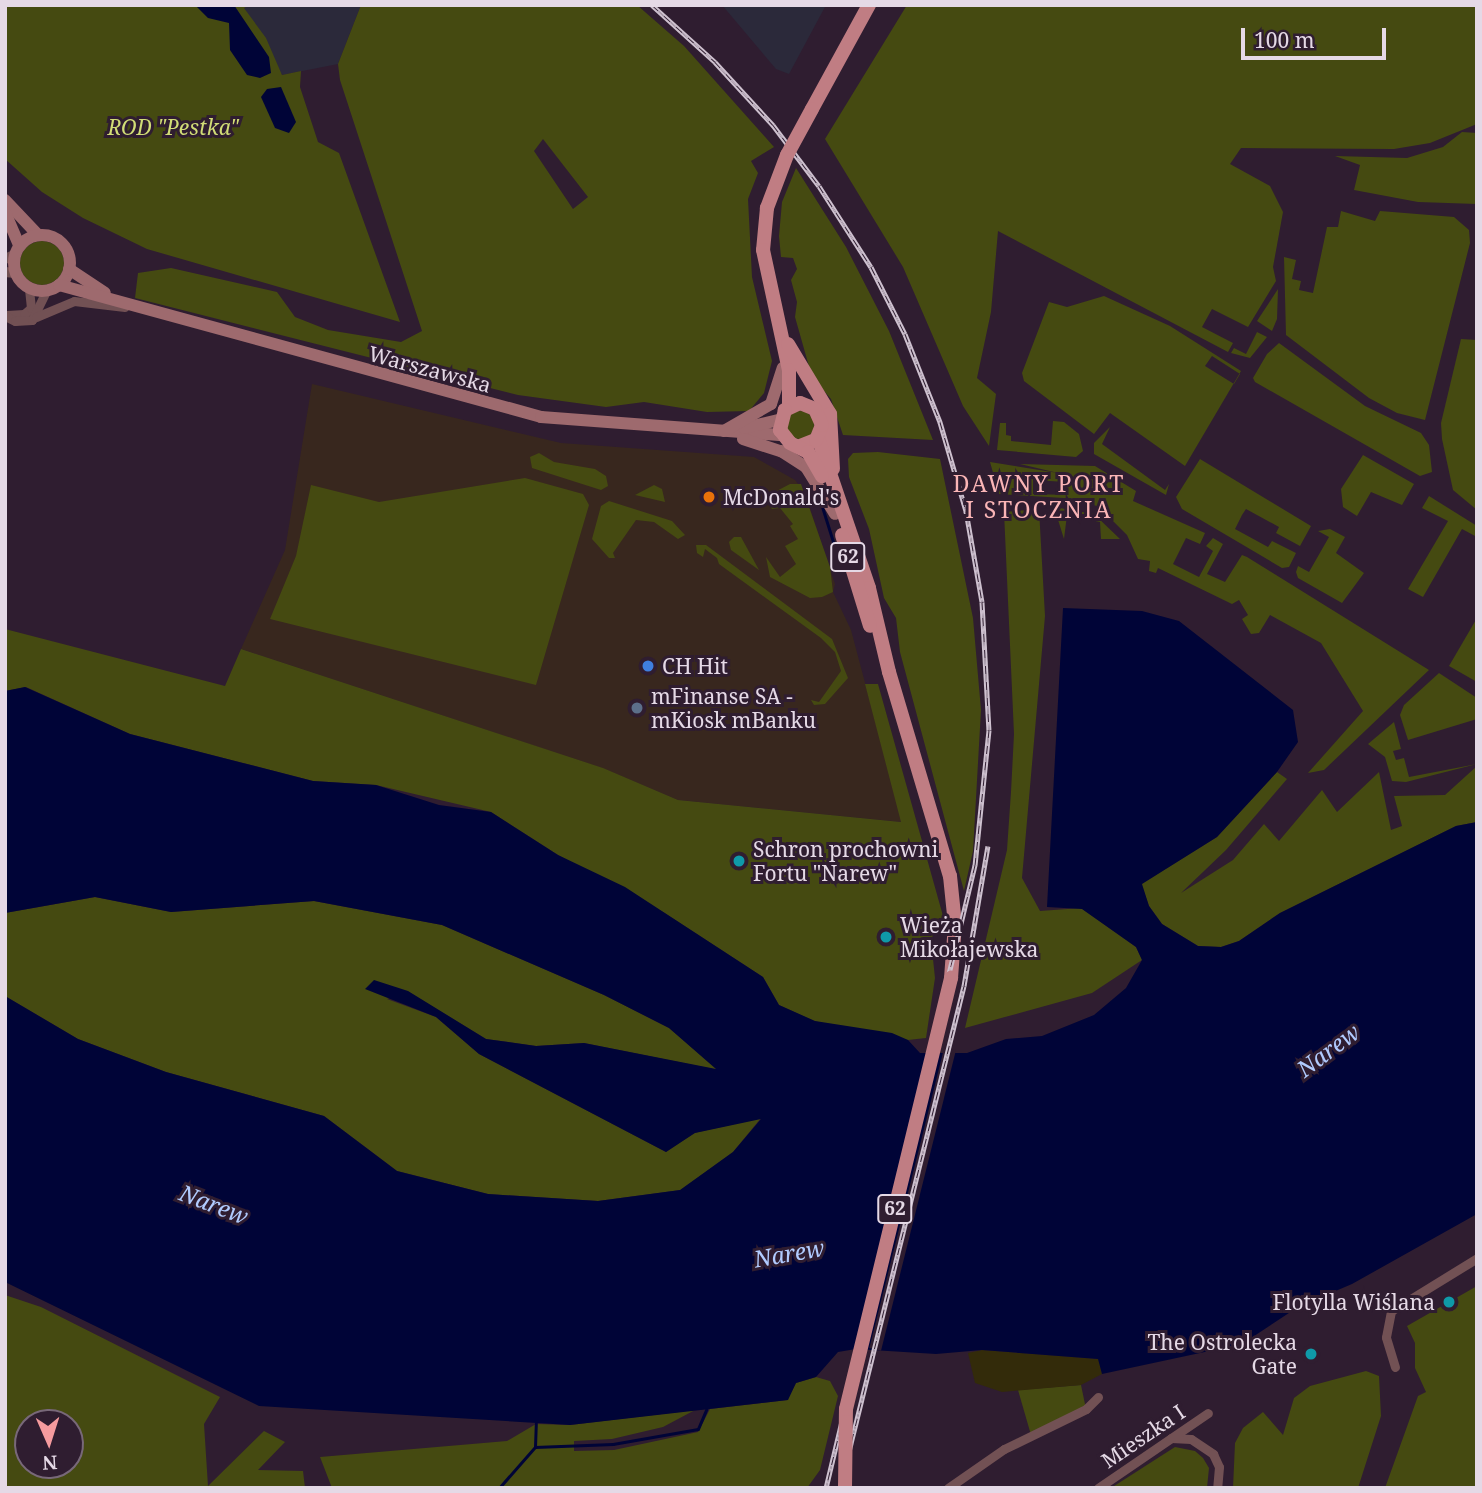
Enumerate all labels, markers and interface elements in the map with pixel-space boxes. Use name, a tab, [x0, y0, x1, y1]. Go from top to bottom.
scale bar	[1244, 14, 1389, 58]
text: 100 m	[1254, 26, 1315, 54]
park label: ROD "Pestka"	[107, 114, 239, 140]
street label: Warszawska	[366, 341, 494, 397]
district label: DAWNY PORT I STOCZNIA	[954, 469, 1124, 523]
place label: McDonald's	[723, 484, 839, 510]
marker: McDonald's	[701, 489, 717, 505]
road number: 62	[829, 542, 867, 572]
place label: CH Hit	[662, 653, 728, 679]
marker: CH Hit	[640, 658, 656, 674]
place label: mFinanse SA - mKiosk mBanku	[651, 683, 816, 733]
marker: mFinanse SA - mKiosk mBanku	[629, 700, 645, 716]
place label: Schron prochowni Fortu "Narew"	[753, 836, 938, 886]
marker: Schron prochowni Fortu "Narew"	[731, 853, 747, 869]
place label: Wieża Mikołajewska	[900, 912, 1038, 962]
marker: Wieża Mikołajewska	[878, 929, 894, 945]
water label: Narew	[1291, 1018, 1365, 1082]
water label: Narew	[176, 1178, 252, 1230]
road number: 62	[876, 1194, 914, 1224]
water label: Narew	[751, 1233, 827, 1273]
place label: Flotylla Wiślana	[1273, 1289, 1435, 1315]
marker: Flotylla Wiślana	[1441, 1294, 1457, 1310]
place label: The Ostrolecka Gate	[1147, 1329, 1297, 1379]
marker: The Ostrolecka Gate	[1303, 1346, 1319, 1362]
street label: Mieszka I	[1097, 1399, 1189, 1473]
north arrow	[14, 1409, 84, 1479]
text: N	[42, 1450, 58, 1476]

